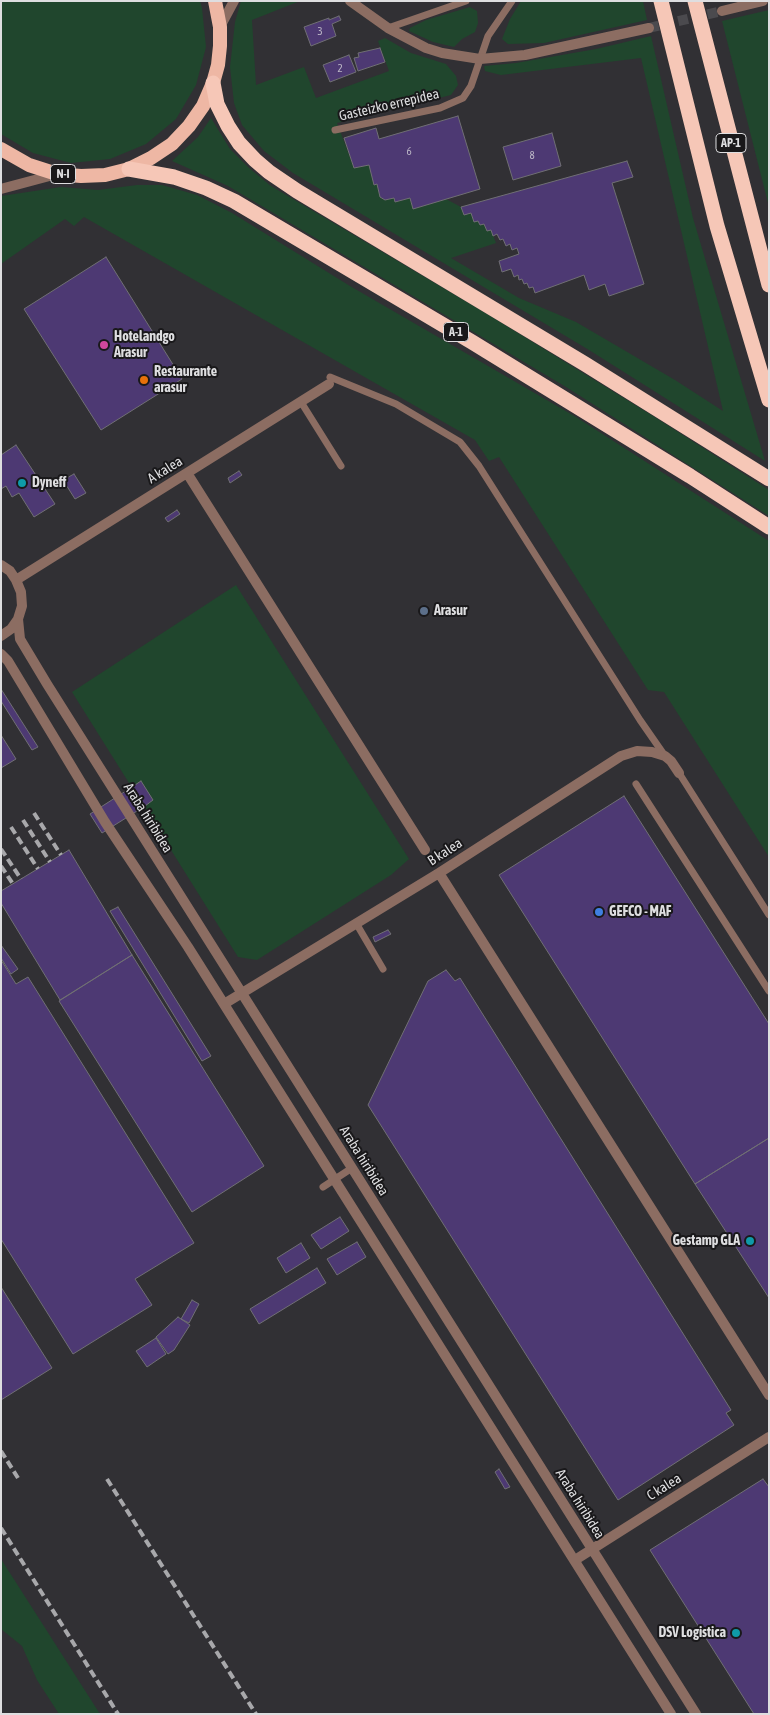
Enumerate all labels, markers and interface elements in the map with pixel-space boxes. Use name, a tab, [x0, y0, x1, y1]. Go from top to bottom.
house number: 3	[317, 25, 323, 39]
house number: 2	[337, 62, 343, 76]
street label: Gasteizko errepidea	[337, 85, 441, 125]
road number: AP-1	[716, 134, 746, 152]
house number: 6	[406, 145, 412, 159]
house number: 8	[529, 149, 535, 163]
road number: N-I	[50, 164, 76, 183]
road number: A-1	[444, 322, 468, 342]
place label: Hotelandgo Arasur	[114, 329, 175, 362]
marker: Hotelandgo Arasur	[98, 339, 110, 351]
place label: Restaurante arasur	[154, 364, 217, 397]
marker: Restaurante arasur	[138, 374, 150, 386]
street label: A kalea	[144, 453, 186, 487]
place label: Dyneff	[32, 475, 66, 491]
marker: Dyneff	[16, 477, 28, 489]
place label: Arasur	[434, 603, 467, 619]
marker: Arasur	[418, 605, 430, 617]
street label: Araba hiribidea	[120, 780, 176, 856]
street label: B kalea	[425, 835, 465, 869]
place label: GEFCO - MAF	[609, 904, 671, 920]
marker: GEFCO - MAF	[593, 906, 605, 918]
street label: Araba hiribidea	[336, 1123, 392, 1199]
place label: Gestamp GLA	[672, 1233, 740, 1249]
marker: Gestamp GLA	[744, 1235, 756, 1247]
street label: Araba hiribidea	[552, 1466, 608, 1542]
street label: C kalea	[644, 1470, 684, 1504]
place label: DSV Logistica	[658, 1625, 726, 1641]
marker: DSV Logistica	[730, 1627, 742, 1639]

